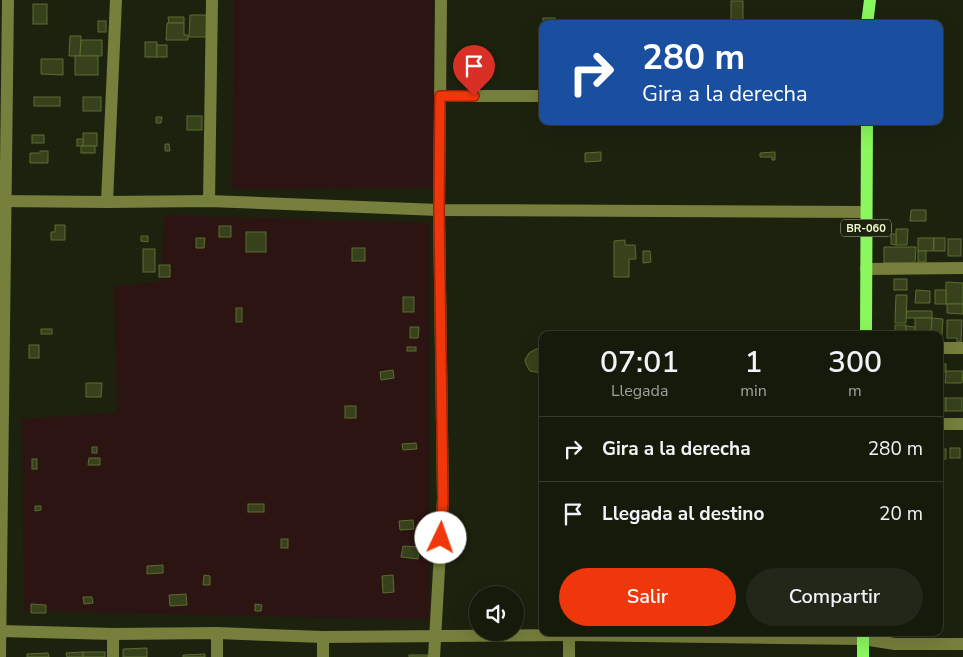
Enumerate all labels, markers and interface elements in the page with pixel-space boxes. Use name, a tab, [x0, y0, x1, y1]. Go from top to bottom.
text: 280 m	[642, 34, 745, 81]
icon: right	[559, 40, 624, 105]
pin	[453, 45, 495, 96]
icon: arrive	[460, 52, 488, 80]
text: Gira a la derecha	[642, 79, 808, 109]
road number: BR-060	[841, 220, 891, 237]
text: 07:01	[600, 342, 679, 383]
text: 1	[745, 342, 763, 383]
text: 300	[828, 342, 882, 383]
text: Llegada	[611, 380, 668, 402]
text: min	[740, 380, 767, 402]
text: m	[848, 380, 862, 402]
icon: right	[559, 435, 587, 463]
text: Gira a la derecha	[602, 436, 751, 462]
text: 280 m	[868, 436, 923, 462]
icon: arrive	[559, 500, 587, 528]
text: Llegada al destino	[602, 501, 764, 527]
text: 20 m	[879, 501, 923, 527]
position arrow	[414, 511, 466, 563]
button: Salir	[559, 568, 736, 626]
button: Compartir	[746, 568, 923, 626]
map controls	[469, 586, 524, 641]
button: sound	[469, 586, 524, 641]

